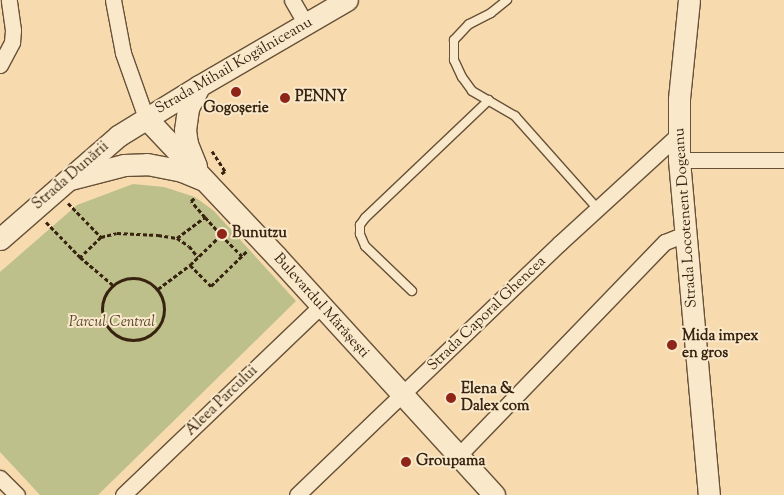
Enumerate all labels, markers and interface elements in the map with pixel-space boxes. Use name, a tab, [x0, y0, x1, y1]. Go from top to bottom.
street label: Strada Mihail Kogălniceanu	[152, 14, 316, 118]
marker: Gogoșerie	[230, 86, 242, 98]
place label: PENNY	[295, 89, 347, 107]
marker: PENNY	[279, 92, 291, 104]
place label: Gogoșerie	[203, 100, 269, 118]
street label: Strada Locotenent Dogeanu	[671, 127, 701, 309]
street label: Strada Dunării	[29, 138, 113, 214]
place label: Bunutzu	[232, 225, 287, 243]
marker: Bunutzu	[216, 228, 228, 240]
street label: Bulevardul Mărășești	[269, 250, 373, 362]
street label: Strada Caporal Ghencea	[424, 253, 550, 375]
park label: Parcul Central	[69, 314, 155, 332]
place label: Mida impex en gros	[682, 327, 758, 362]
marker: Mida impex en gros	[666, 339, 678, 351]
street label: Aleea Parcului	[182, 362, 262, 440]
place label: Elena & Dalex com	[461, 380, 529, 415]
marker: Elena & Dalex com	[445, 392, 457, 404]
place label: Groupama	[416, 453, 485, 471]
marker: Groupama	[400, 456, 412, 468]

